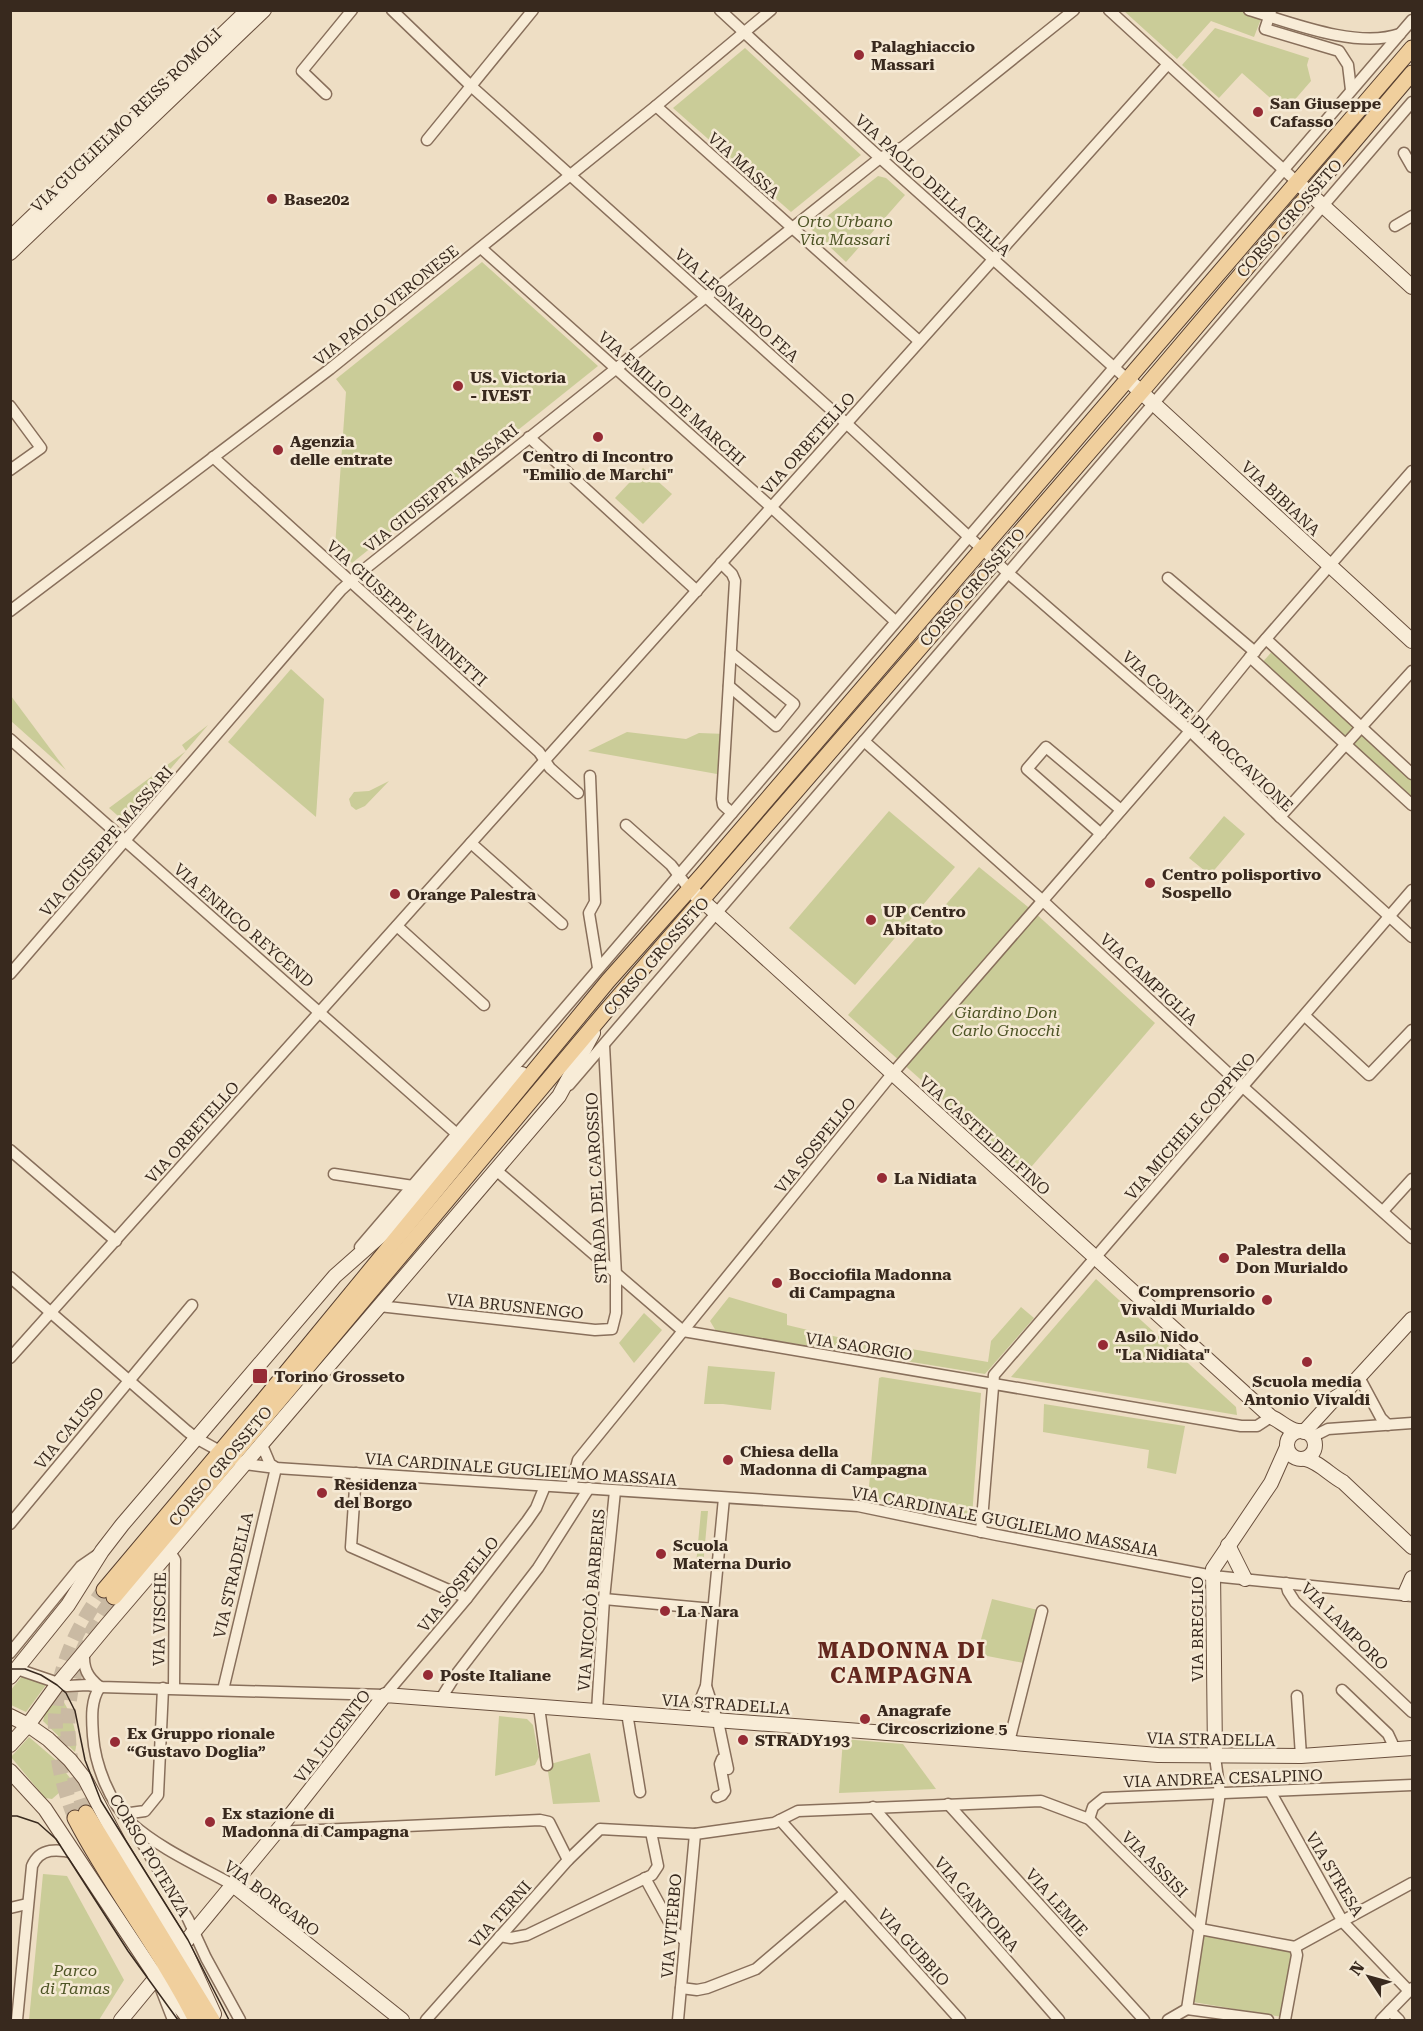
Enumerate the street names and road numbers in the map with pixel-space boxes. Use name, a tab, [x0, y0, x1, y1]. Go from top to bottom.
street label: VIA GUGLIELMO REISS ROMOLI	[27, 24, 225, 216]
street label: VIA PAOLO DELLA CELLA	[851, 110, 1015, 261]
street label: VIA MASSA	[704, 128, 784, 203]
street label: CORSO GROSSETO	[1233, 155, 1346, 281]
street label: VIA PAOLO VERONESE	[310, 241, 463, 370]
street label: VIA LEONARDO FEA	[671, 245, 803, 367]
street label: VIA EMILIO DE MARCHI	[594, 327, 749, 470]
street label: VIA ORBETELLO	[758, 388, 859, 498]
street label: VIA GIUSEPPE MASSARI	[360, 420, 522, 556]
street label: VIA BIBIANA	[1237, 457, 1325, 540]
street label: CORSO GROSSETO	[916, 524, 1029, 650]
street label: VIA GIUSEPPE VANINETTI	[323, 536, 491, 690]
street label: VIA CONTE DI ROCCAVIONE	[1118, 647, 1297, 816]
street label: VIA GIUSEPPE MASSARI	[36, 762, 177, 920]
street label: VIA ENRICO REYCEND	[170, 859, 318, 991]
street label: CORSO GROSSETO	[600, 893, 713, 1019]
street label: VIA CAMPIGLIA	[1096, 929, 1202, 1030]
street label: VIA MICHELE COPPINO	[1121, 1049, 1260, 1204]
street label: VIA CASTELDELFINO	[915, 1072, 1054, 1199]
street label: VIA ORBETELLO	[142, 1077, 243, 1187]
street label: STRADA DEL CAROSSIO	[582, 1092, 611, 1284]
street label: VIA SOSPELLO	[771, 1094, 860, 1197]
street label: VIA BRUSNENGO	[446, 1290, 584, 1323]
street label: VIA SAORGIO	[804, 1329, 914, 1364]
street label: VIA CALUSO	[31, 1384, 108, 1473]
street label: CORSO GROSSETO	[165, 1402, 276, 1530]
street label: VIA CARDINALE GUGLIELMO MASSAIA	[364, 1449, 679, 1490]
street label: VIA CARDINALE GUGLIELMO MASSAIA	[849, 1482, 1161, 1561]
street label: VIA NICOLÒ BARBERIS	[574, 1508, 609, 1692]
street label: VIA STRADELLA	[210, 1509, 257, 1640]
street label: VIA SOSPELLO	[414, 1533, 503, 1636]
street label: VIA VISCHE	[149, 1572, 170, 1666]
street label: VIA BREGLIO	[1188, 1576, 1207, 1682]
street label: VIA LAMPORO	[1297, 1579, 1392, 1674]
street label: VIA LUCENTO	[290, 1686, 375, 1786]
street label: VIA STRADELLA	[661, 1691, 792, 1719]
street label: VIA STRADELLA	[1146, 1729, 1276, 1750]
street label: VIA ANDREA CESALPINO	[1123, 1766, 1323, 1791]
street label: CORSO POTENZA	[105, 1790, 194, 1921]
street label: VIA ASSISI	[1118, 1827, 1192, 1901]
street label: VIA STRESA	[1302, 1829, 1368, 1921]
street label: VIA CANTOIRA	[930, 1853, 1023, 1956]
street label: VIA BORGARO	[220, 1856, 323, 1940]
street label: VIA LEMIE	[1021, 1865, 1092, 1940]
street label: VIA VITERBO	[657, 1873, 686, 1979]
street label: VIA TERNI	[465, 1877, 535, 1952]
street label: VIA GUBBIO	[874, 1905, 953, 1990]

